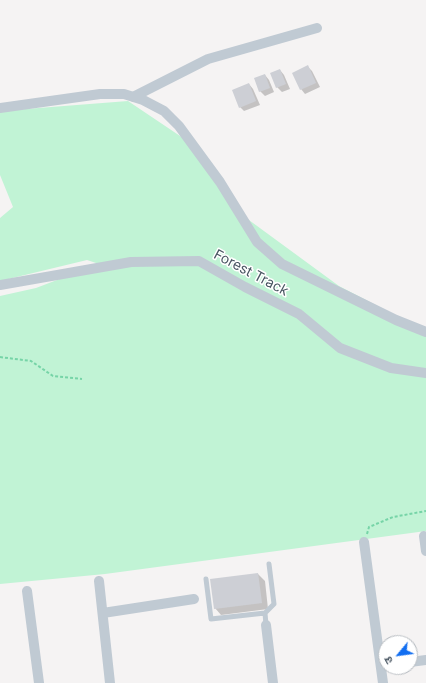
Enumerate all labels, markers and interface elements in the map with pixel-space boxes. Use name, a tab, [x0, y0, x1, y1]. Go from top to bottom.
street label: Forest Track	[211, 246, 291, 300]
north arrow	[378, 635, 418, 675]
text: उ	[381, 654, 396, 667]

